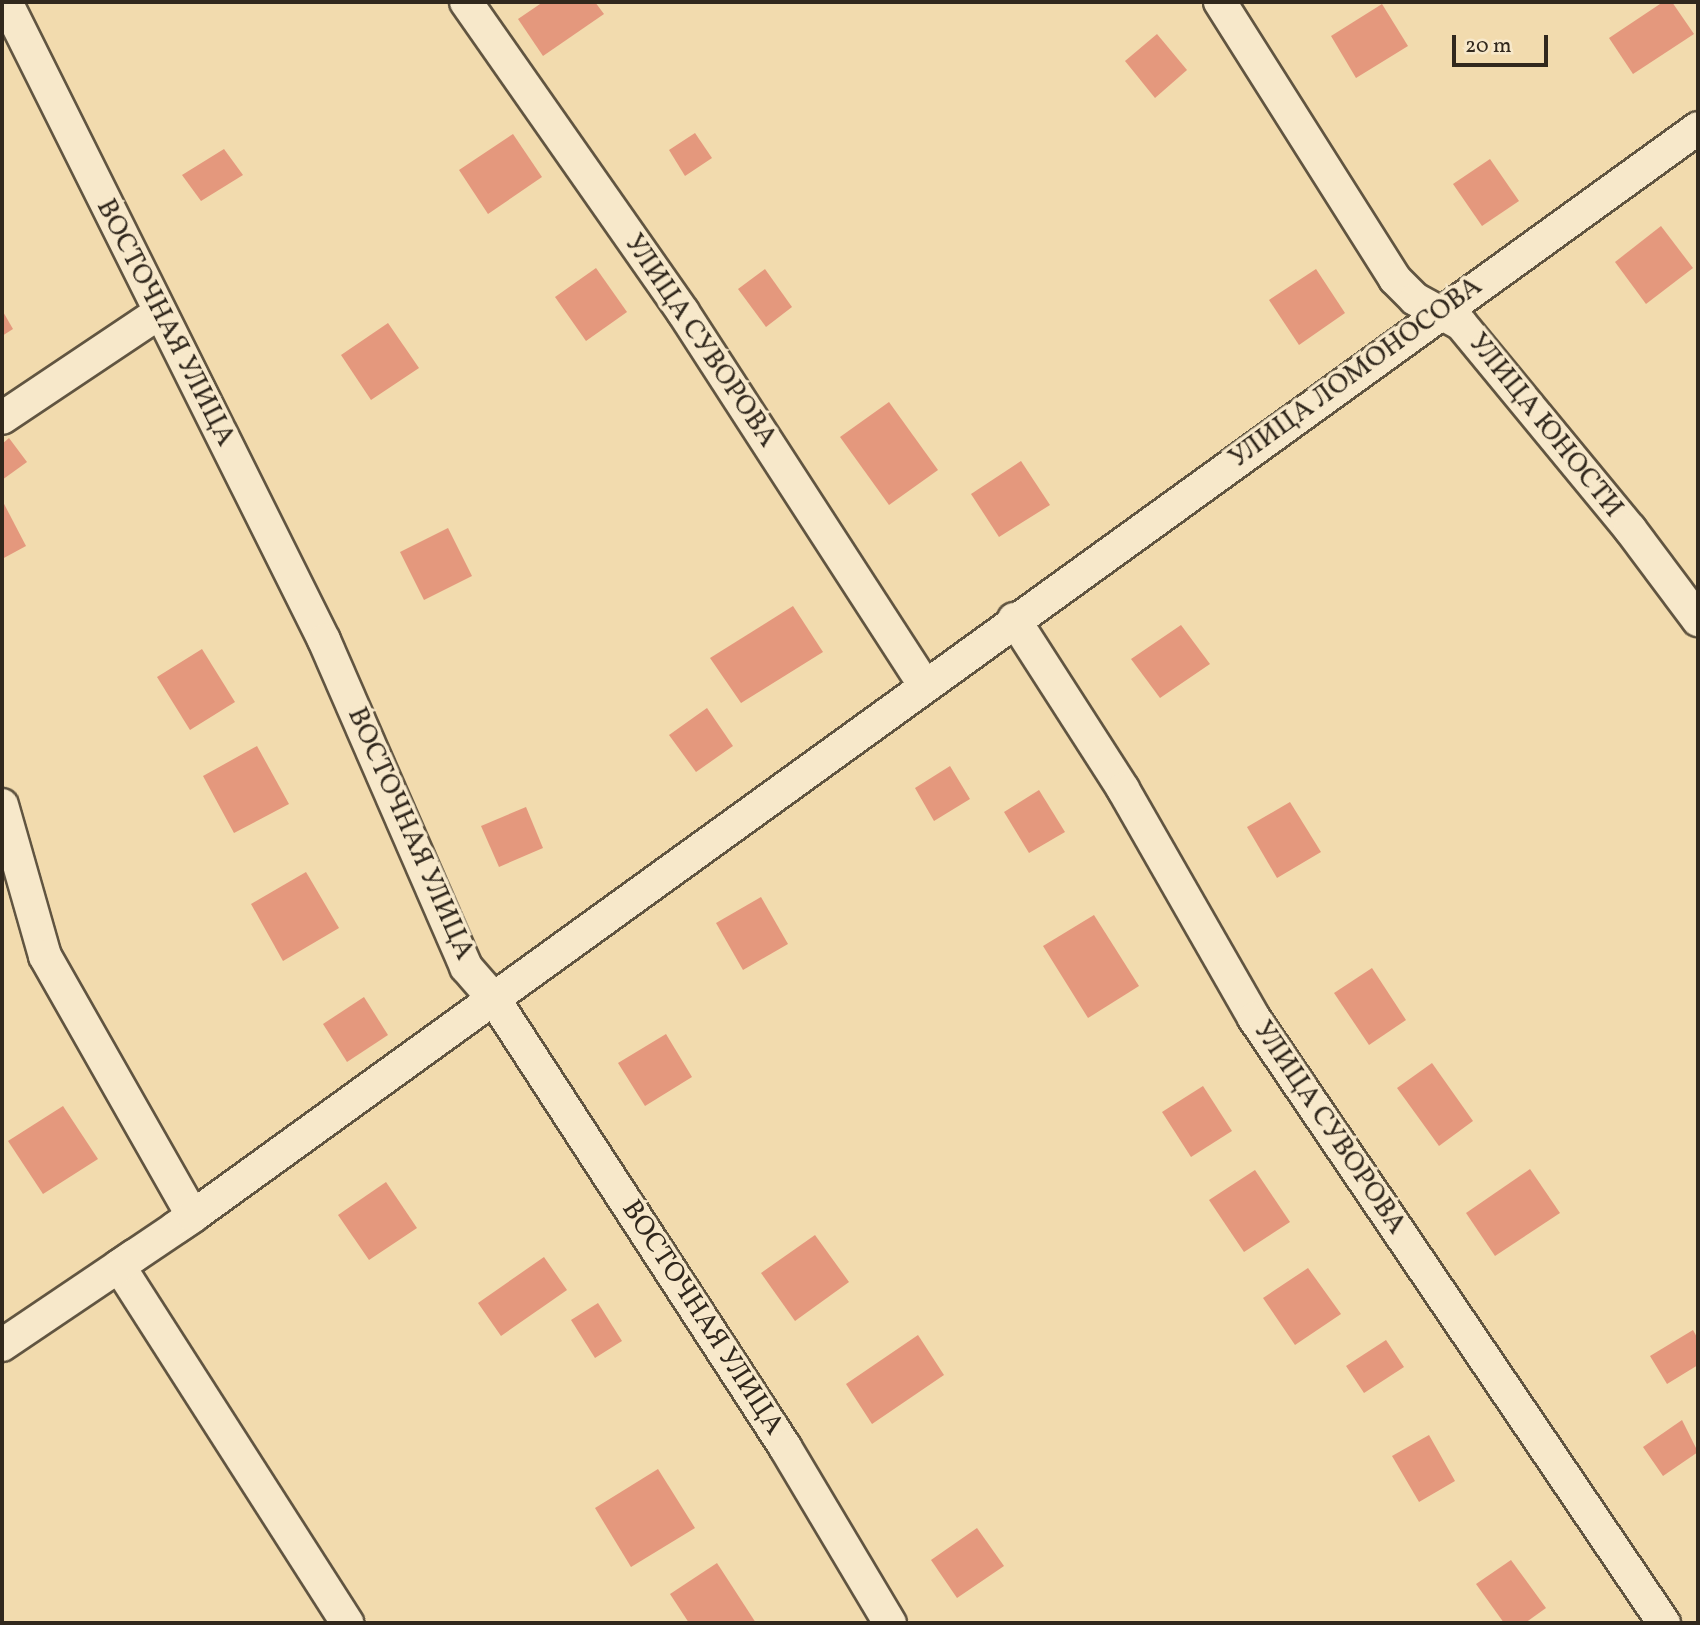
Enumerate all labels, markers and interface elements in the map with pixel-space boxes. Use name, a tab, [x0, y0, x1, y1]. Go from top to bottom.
scale bar	[1455, 21, 1551, 65]
text: 20 m	[1465, 32, 1511, 61]
street label: ВОСТОЧНАЯ УЛИЦА	[88, 194, 242, 452]
street label: УЛИЦА СУВОРОВА	[616, 228, 784, 454]
street label: УЛИЦА ЛОМОНОСОВА	[1223, 270, 1489, 476]
street label: УЛИЦА ЮНОСТИ	[1460, 327, 1630, 525]
street label: ВОСТОЧНАЯ УЛИЦА	[339, 702, 481, 966]
street label: УЛИЦА СУВОРОВА	[1245, 1015, 1413, 1241]
street label: ВОСТОЧНАЯ УЛИЦА	[614, 1194, 790, 1442]

